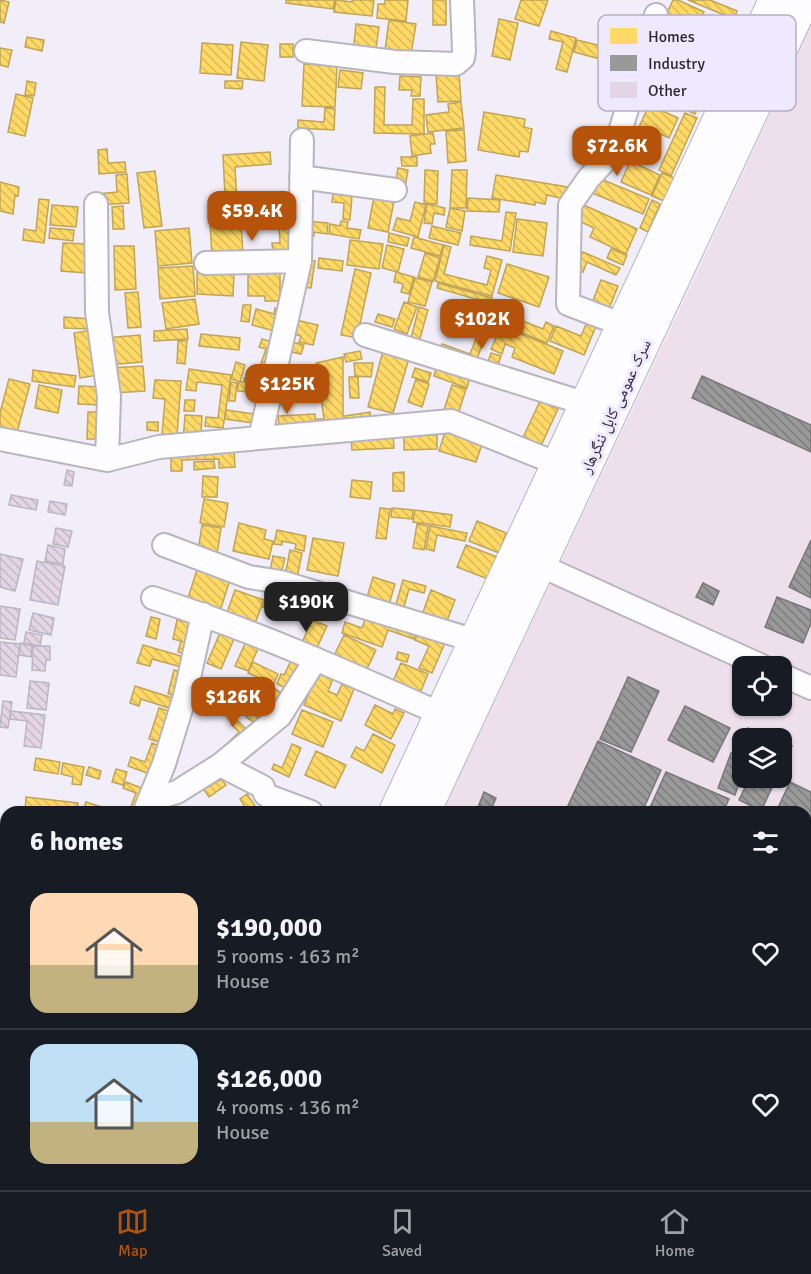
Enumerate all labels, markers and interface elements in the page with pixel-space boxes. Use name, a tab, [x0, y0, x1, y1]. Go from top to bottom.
legend	[598, 15, 796, 111]
text: Homes	[648, 27, 695, 47]
text: Industry	[648, 54, 706, 74]
text: Other	[648, 81, 687, 101]
pin: $72.6K	[568, 126, 666, 177]
text: $72.6K	[586, 133, 648, 158]
pin: $59.4K	[203, 191, 301, 242]
text: $59.4K	[221, 198, 283, 223]
pin: $102K	[440, 299, 524, 350]
text: $102K	[454, 306, 510, 331]
street label: سرک عمومی کابل ننگرهار	[576, 336, 656, 477]
pin: $125K	[245, 364, 329, 415]
text: $125K	[259, 371, 315, 396]
pin: $190K	[264, 582, 348, 633]
text: $190K	[278, 589, 334, 614]
map controls	[732, 656, 792, 788]
button: locate	[732, 656, 792, 716]
pin: $126K	[191, 677, 275, 728]
text: $126K	[205, 684, 261, 709]
button: layers	[732, 728, 792, 788]
text: 6 homes	[30, 826, 123, 858]
icon: filters	[749, 826, 782, 859]
text: $190,000	[216, 912, 322, 944]
icon: home	[78, 917, 150, 989]
icon: heart	[749, 937, 782, 970]
text: 5 rooms · 163 m²	[216, 944, 360, 969]
text: House	[216, 969, 270, 994]
text: $126,000	[216, 1063, 322, 1095]
icon: home	[78, 1068, 150, 1140]
icon: heart	[749, 1088, 782, 1121]
text: 4 rooms · 136 m²	[216, 1095, 360, 1120]
text: House	[216, 1120, 270, 1145]
tab: Map	[116, 1205, 149, 1261]
tab: Saved	[382, 1205, 422, 1261]
tab: Home	[655, 1205, 695, 1261]

